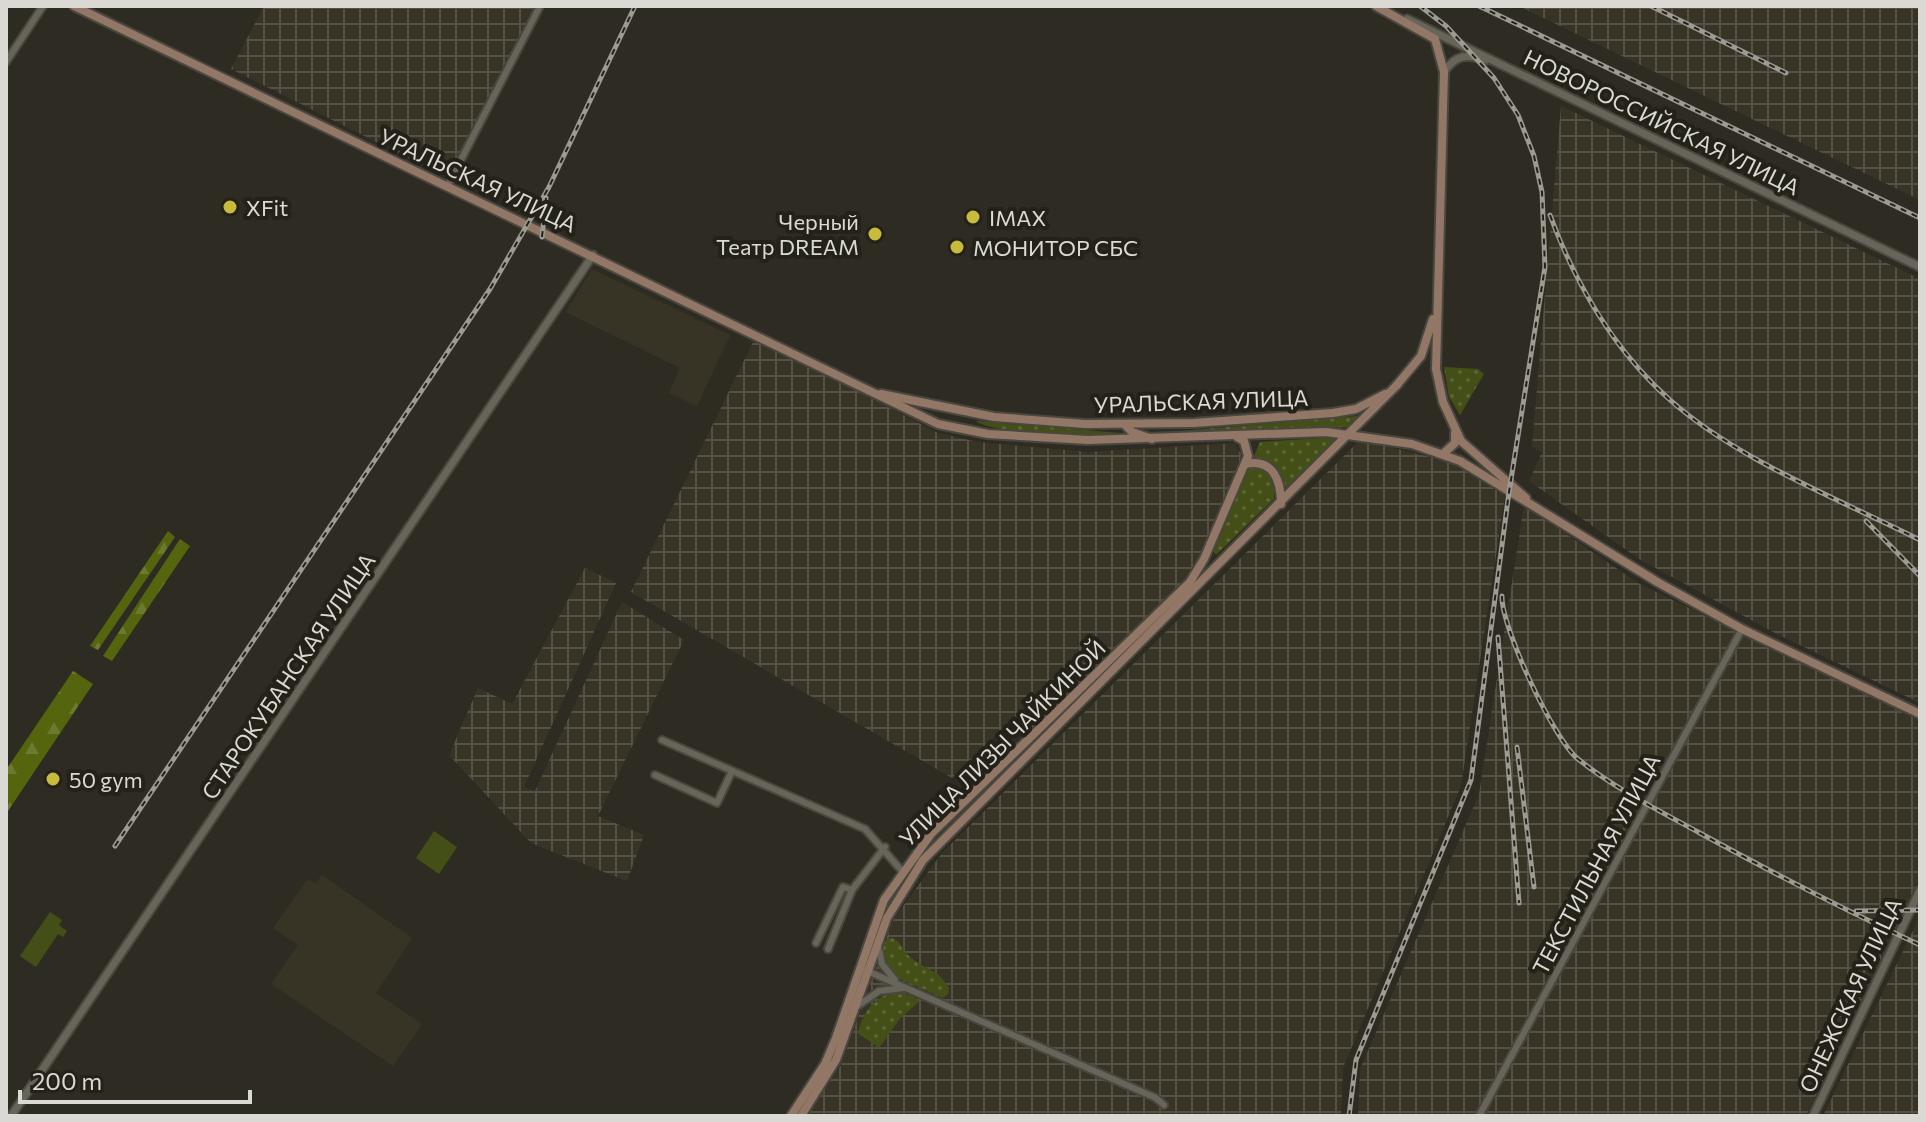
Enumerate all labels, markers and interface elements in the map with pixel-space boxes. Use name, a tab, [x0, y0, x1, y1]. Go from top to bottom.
street label: НОВОРОССИЙСКАЯ УЛИЦА	[1520, 43, 1804, 201]
street label: УРАЛЬСКАЯ УЛИЦА	[375, 122, 581, 238]
place label: XFit	[246, 194, 288, 221]
marker: XFit	[221, 198, 239, 216]
place label: IMAX	[989, 204, 1046, 231]
place label: Черный Театр DREAM	[716, 208, 859, 260]
marker: IMAX	[964, 208, 982, 226]
marker: Черный Театр DREAM	[866, 225, 884, 243]
place label: МОНИТОР СБС	[973, 234, 1138, 261]
marker: МОНИТОР СБС	[948, 238, 966, 256]
street label: УРАЛЬСКАЯ УЛИЦА	[1093, 384, 1309, 418]
street label: СТАРОКУБАНСКАЯ УЛИЦА	[195, 548, 381, 804]
street label: УЛИЦА ЛИЗЫ ЧАЙКИНОЙ	[893, 634, 1111, 852]
street label: ТЕКСТИЛЬНАЯ УЛИЦА	[1526, 749, 1666, 979]
place label: 50 gym	[69, 766, 143, 793]
marker: 50 gym	[44, 770, 62, 788]
street label: ОНЕЖСКАЯ УЛИЦА	[1793, 894, 1907, 1096]
scale bar	[20, 1054, 250, 1104]
text: 200 m	[32, 1066, 102, 1095]

